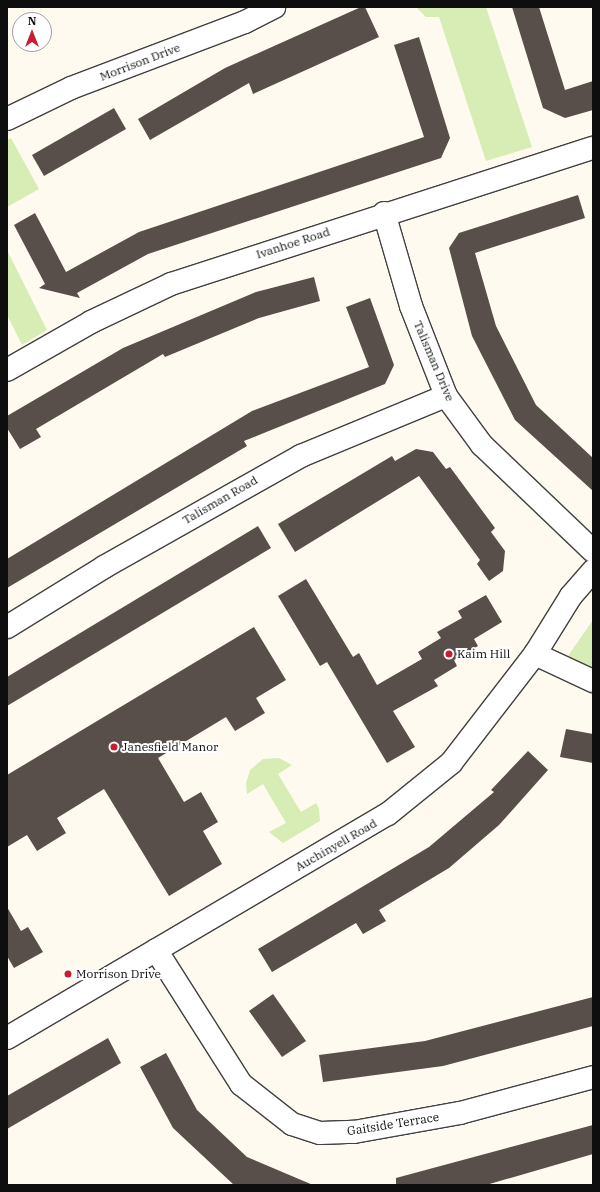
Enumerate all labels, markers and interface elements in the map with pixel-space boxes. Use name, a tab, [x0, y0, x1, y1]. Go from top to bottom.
north arrow	[12, 12, 52, 52]
text: N	[28, 14, 36, 28]
street label: Morrison Drive	[98, 40, 182, 84]
street label: Ivanhoe Road	[254, 224, 332, 262]
street label: Talisman Drive	[411, 319, 457, 403]
street label: Talisman Road	[180, 473, 260, 527]
place label: Kaim Hill	[457, 647, 510, 661]
marker: Kaim Hill	[444, 649, 454, 659]
place label: Janesfield Manor	[122, 740, 218, 754]
marker: Janesfield Manor	[109, 742, 119, 752]
street label: Auchinyell Road	[293, 816, 379, 874]
place label: Morrison Drive	[76, 967, 161, 981]
marker: Morrison Drive	[63, 969, 73, 979]
street label: Gaitside Terrace	[346, 1110, 440, 1138]

